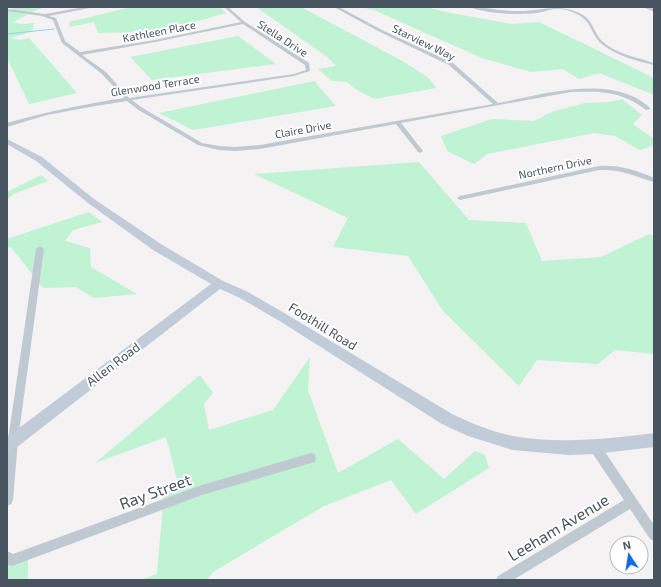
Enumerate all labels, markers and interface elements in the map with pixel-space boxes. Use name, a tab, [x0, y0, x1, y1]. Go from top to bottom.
street label: Stella Drive	[255, 17, 311, 59]
street label: Kathleen Place	[121, 18, 197, 44]
street label: Starview Way	[390, 21, 458, 63]
street label: Glenwood Terrace	[110, 72, 200, 98]
street label: Claire Drive	[274, 118, 332, 140]
street label: Northern Drive	[517, 153, 593, 181]
street label: Foothill Road	[286, 299, 360, 353]
street label: Allen Road	[83, 339, 143, 389]
street label: Ray Street	[117, 469, 193, 513]
street label: Leeham Avenue	[504, 489, 612, 565]
north arrow	[609, 535, 649, 575]
text: N	[622, 538, 632, 552]

